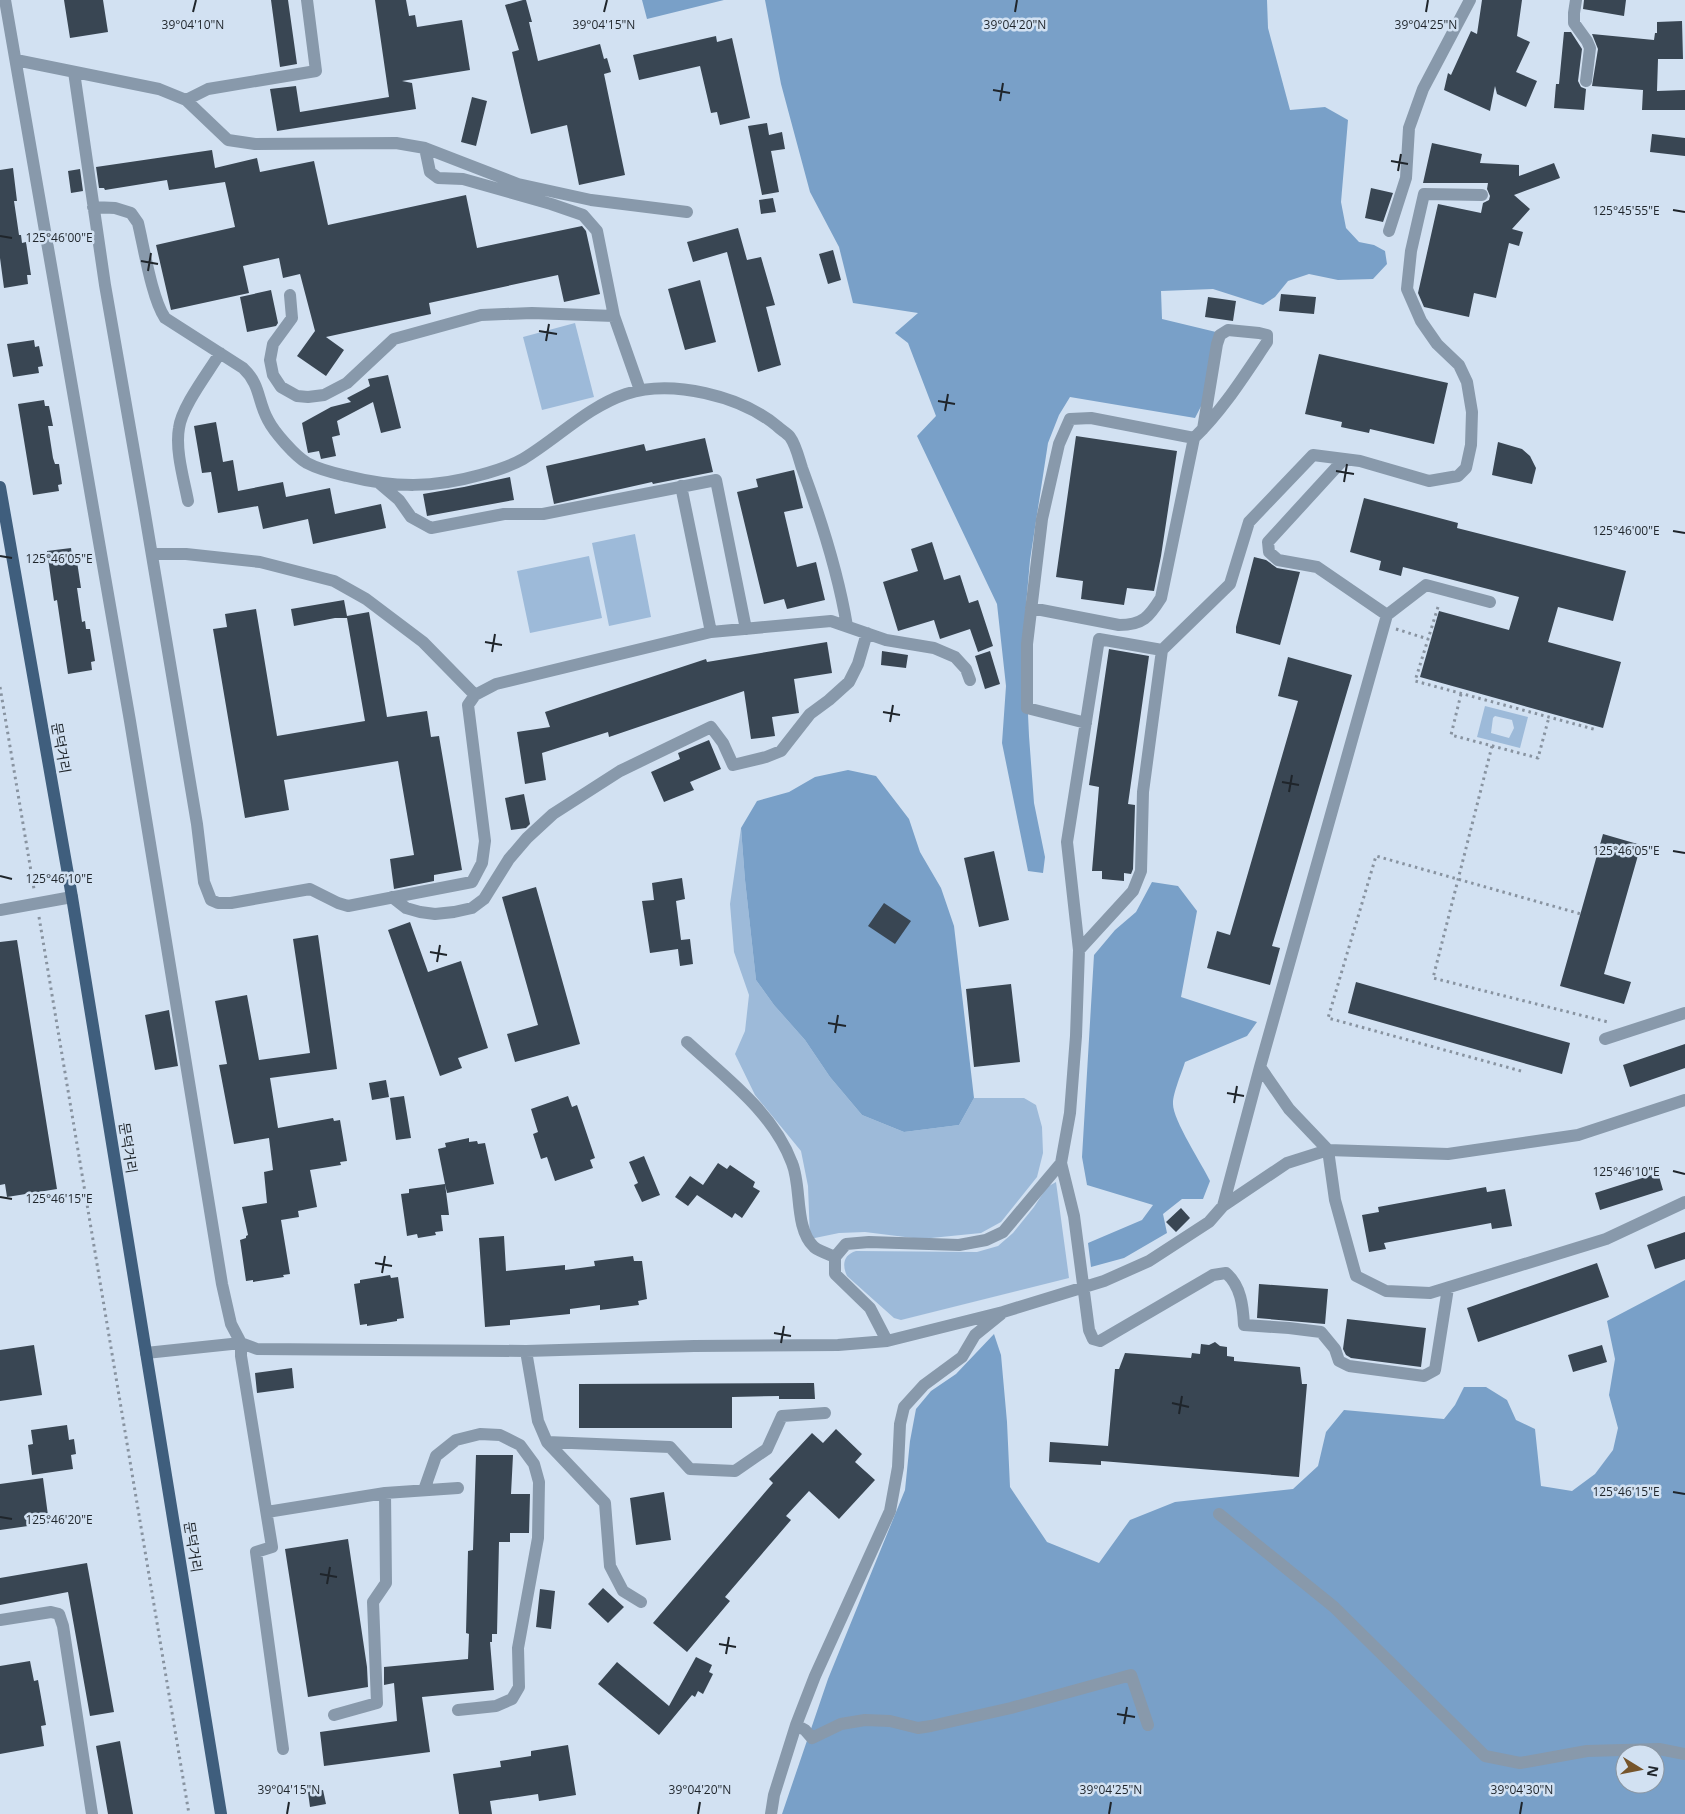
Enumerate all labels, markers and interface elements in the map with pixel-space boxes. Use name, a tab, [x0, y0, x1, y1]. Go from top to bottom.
text: 39°04'10"N	[162, 16, 224, 33]
text: 39°04'15"N	[573, 16, 635, 33]
text: 39°04'20"N	[984, 16, 1046, 33]
text: 39°04'25"N	[1395, 16, 1457, 33]
text: 125°45'55"E	[1592, 202, 1660, 219]
text: 125°46'00"E	[25, 229, 93, 246]
text: 125°46'00"E	[1592, 522, 1660, 539]
text: 125°46'05"E	[25, 550, 93, 567]
street label: 문덕거리	[48, 721, 75, 775]
text: 125°46'05"E	[1592, 842, 1660, 859]
text: 125°46'10"E	[25, 870, 93, 887]
street label: 문덕거리	[115, 1121, 142, 1175]
text: 125°46'10"E	[1592, 1163, 1660, 1180]
text: 125°46'15"E	[25, 1190, 93, 1207]
text: 125°46'15"E	[1592, 1483, 1660, 1500]
text: 125°46'20"E	[25, 1511, 93, 1528]
street label: 문덕거리	[180, 1520, 207, 1574]
north arrow	[1615, 1744, 1665, 1794]
text: N	[1643, 1764, 1664, 1779]
text: 39°04'15"N	[258, 1781, 320, 1798]
text: 39°04'20"N	[669, 1781, 731, 1798]
text: 39°04'25"N	[1080, 1781, 1142, 1798]
text: 39°04'30"N	[1491, 1781, 1553, 1798]

